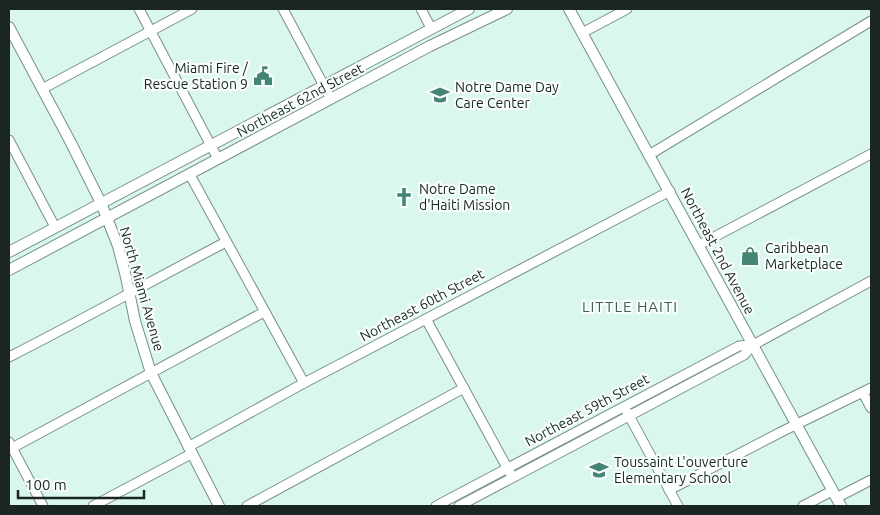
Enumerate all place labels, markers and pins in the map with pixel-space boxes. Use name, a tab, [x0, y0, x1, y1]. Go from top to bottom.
place label: Miami Fire / Rescue Station 9	[144, 60, 249, 92]
public building icon: Miami Fire / Rescue Station 9	[252, 65, 274, 87]
place label: Notre Dame Day Care Center	[455, 79, 559, 111]
school or university icon: Notre Dame Day Care Center	[429, 84, 451, 106]
place label: Notre Dame d'Haiti Mission	[419, 181, 510, 213]
church icon: Notre Dame d'Haiti Mission	[393, 186, 415, 208]
place label: Caribbean Marketplace	[765, 240, 843, 272]
shop icon: Caribbean Marketplace	[739, 245, 761, 267]
place label: Toussaint L'ouverture Elementary School	[614, 454, 748, 486]
school or university icon: Toussaint L'ouverture Elementary School	[588, 459, 610, 481]

